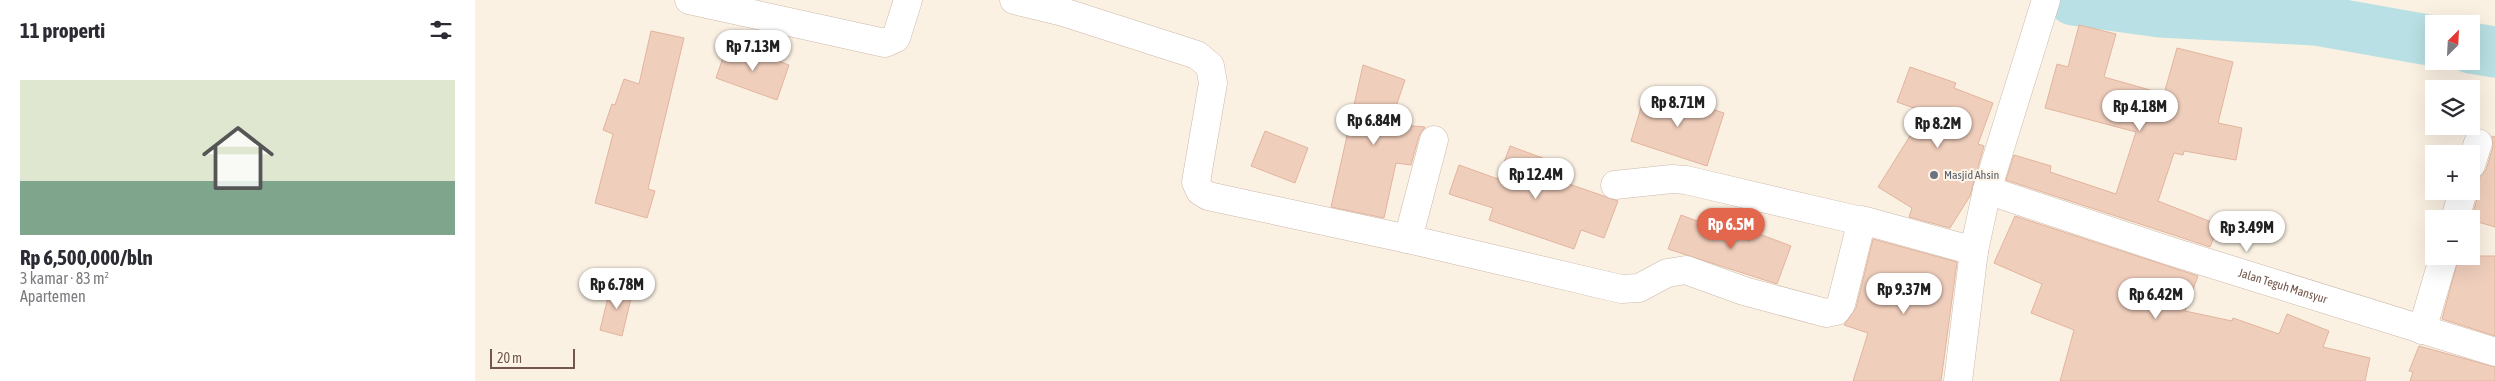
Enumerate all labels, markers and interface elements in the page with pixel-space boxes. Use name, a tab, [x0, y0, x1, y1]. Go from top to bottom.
north arrow	[2425, 15, 2480, 70]
map controls	[2425, 15, 2480, 265]
icon: filters	[427, 16, 455, 44]
text: 11 properti	[20, 18, 105, 42]
pin: Rp 7.13M	[701, 30, 805, 72]
text: Rp 7.13M	[726, 37, 780, 55]
button: layers	[2425, 80, 2480, 135]
pin: Rp 8.71M	[1626, 86, 1730, 128]
pin: Rp 4.18M	[2088, 90, 2192, 132]
text: Rp 8.71M	[1651, 93, 1705, 111]
text: Rp 4.18M	[2113, 97, 2167, 115]
pin: Rp 6.84M	[1322, 104, 1426, 146]
pin: Rp 8.2M	[1892, 106, 1984, 149]
text: Rp 6.84M	[1347, 111, 1401, 129]
icon: home	[193, 113, 283, 203]
text: Rp 8.2M	[1915, 114, 1961, 132]
button: +	[2425, 145, 2480, 200]
pin: Rp 12.4M	[1484, 158, 1588, 200]
text: Rp 12.4M	[1509, 165, 1563, 183]
place label: Masjid Ahsin	[1944, 168, 1999, 182]
marker: Masjid Ahsin	[1928, 169, 1940, 181]
pin: Rp 6.5M	[1685, 208, 1777, 250]
pin: Rp 3.49M	[2195, 210, 2299, 253]
button: −	[2425, 210, 2480, 265]
text: Rp 6.5M	[1708, 215, 1754, 233]
text: Rp 3.49M	[2220, 218, 2274, 236]
text: Rp 6,500,000/bln	[20, 245, 153, 269]
street label: Jalan Teguh Mansyur	[2237, 266, 2329, 307]
pin: Rp 6.78M	[565, 268, 669, 310]
text: 3 kamar · 83 m²	[20, 269, 109, 287]
pin: Rp 9.37M	[1852, 272, 1956, 315]
text: Rp 6.78M	[590, 275, 644, 293]
pin: Rp 6.42M	[2104, 278, 2208, 320]
text: Rp 9.37M	[1877, 280, 1931, 298]
text: Rp 6.42M	[2129, 285, 2183, 303]
text: Apartemen	[20, 287, 86, 305]
scale bar	[490, 346, 575, 369]
text: 20 m	[497, 350, 522, 366]

